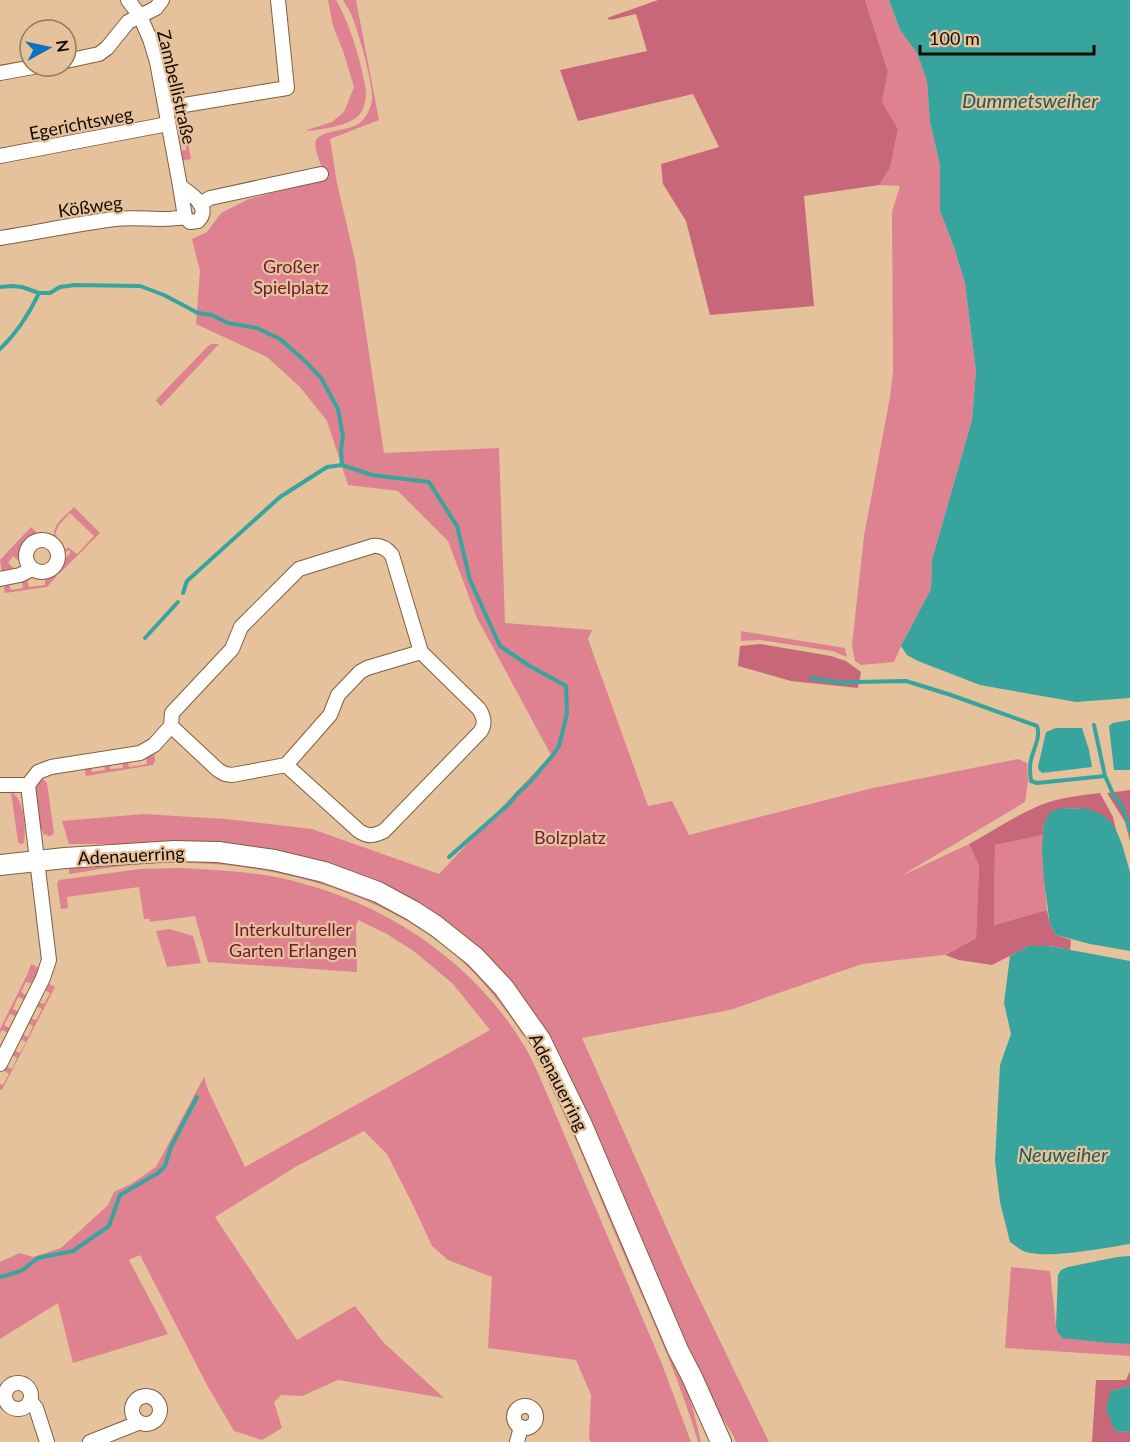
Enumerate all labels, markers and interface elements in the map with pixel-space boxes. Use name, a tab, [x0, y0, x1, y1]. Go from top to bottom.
north arrow	[18, 18, 78, 78]
scale bar	[920, 18, 1094, 56]
text: 100 m	[929, 27, 980, 49]
street label: Zambellistraße	[153, 28, 201, 146]
text: N	[53, 38, 74, 53]
water label: Dummetsweiher	[962, 88, 1099, 112]
street label: Egerichtsweg	[27, 102, 135, 144]
street label: Kößweg	[56, 191, 124, 221]
park label: Großer Spielplatz	[253, 255, 329, 298]
park label: Bolzplatz	[534, 826, 606, 848]
street label: Adenauerring	[77, 841, 185, 869]
park label: Interkultureller Garten Erlangen	[229, 918, 357, 961]
street label: Adenauerring	[525, 1029, 593, 1135]
water label: Neuweiher	[1018, 1142, 1109, 1166]

